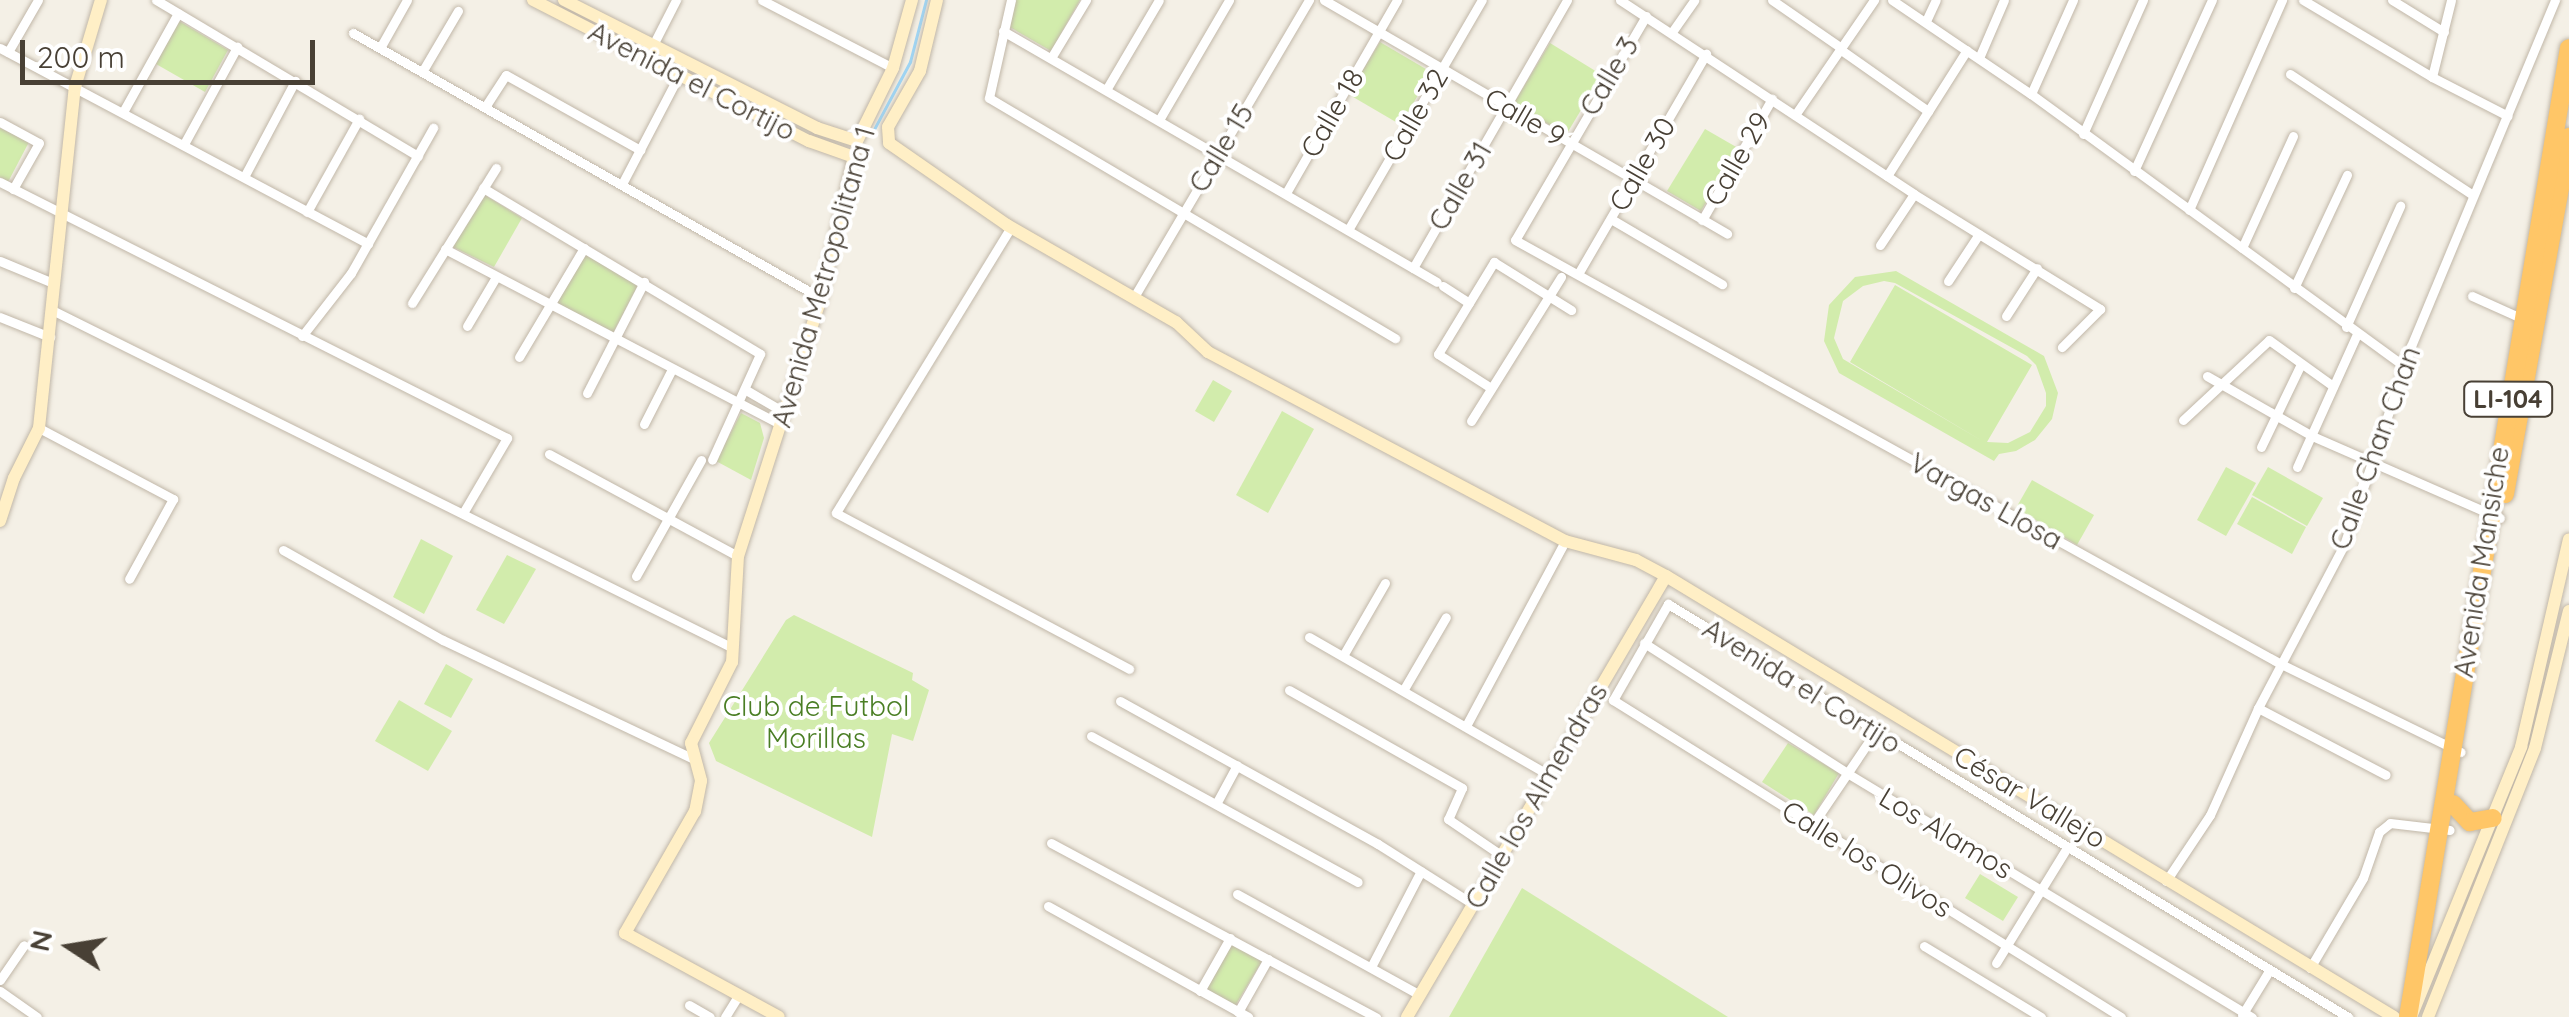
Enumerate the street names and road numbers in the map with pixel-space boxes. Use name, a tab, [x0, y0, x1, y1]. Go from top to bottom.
street label: Avenida el Cortijo	[583, 14, 801, 148]
street label: Calle 3	[1572, 30, 1646, 122]
street label: Calle 18	[1293, 63, 1371, 163]
street label: Calle 32	[1375, 63, 1455, 167]
street label: Calle 9	[1479, 81, 1571, 153]
street label: Calle 15	[1182, 98, 1260, 198]
street label: Calle 29	[1697, 106, 1777, 212]
street label: Calle 30	[1602, 111, 1682, 217]
street label: Avenida Metropolitana 1	[764, 123, 882, 431]
street label: Calle 31	[1421, 136, 1499, 236]
street label: Calle Chan Chan	[2323, 342, 2427, 554]
road number: LI-104	[2463, 379, 2553, 419]
street label: Avenida Mansiche	[2446, 444, 2516, 680]
street label: Vargas Llosa	[1904, 445, 2068, 557]
street label: Avenida el Cortijo	[1697, 611, 1907, 761]
street label: Calle los Almendras	[1458, 677, 1614, 915]
street label: César Vallejo	[1948, 739, 2112, 855]
street label: Los Alamos	[1873, 780, 2019, 886]
street label: Calle los Olivos	[1776, 793, 1958, 925]

